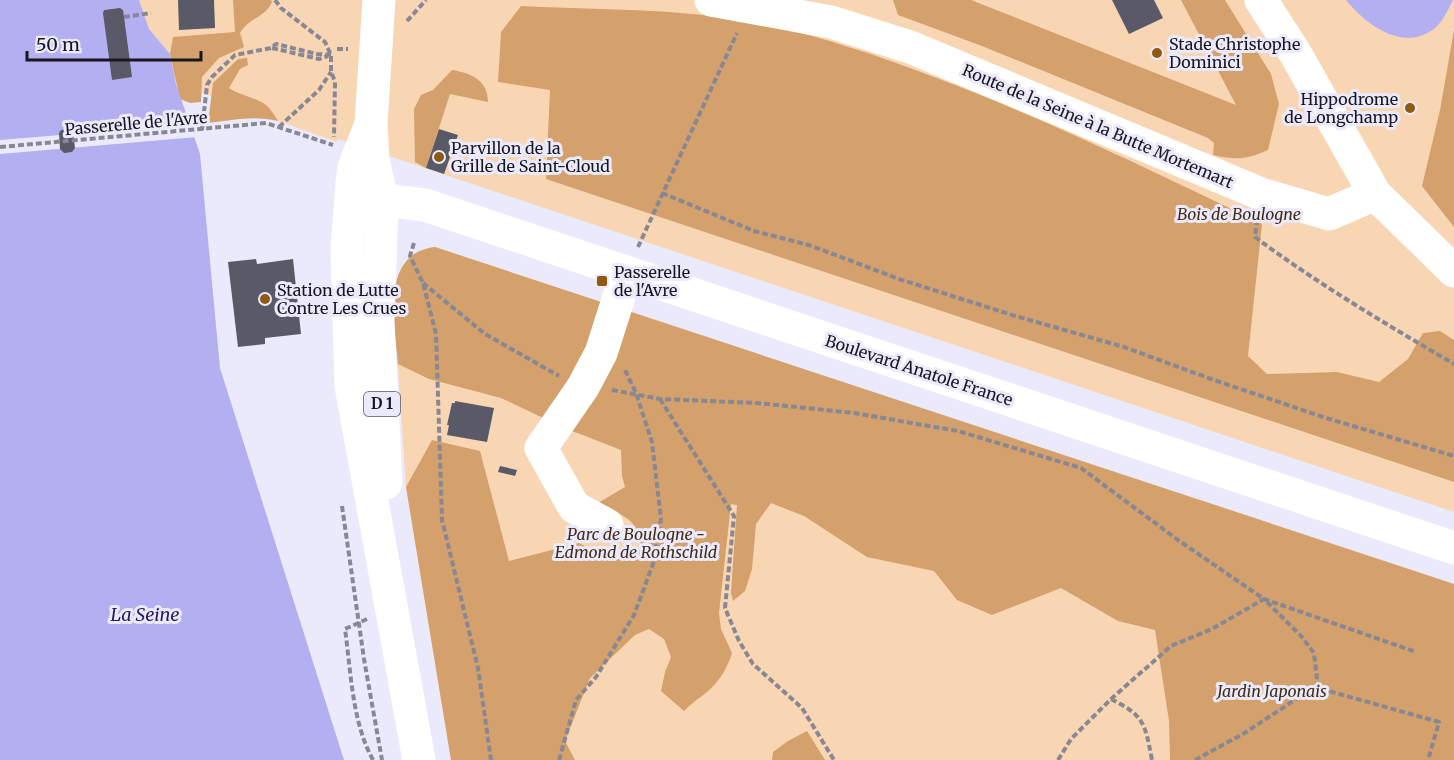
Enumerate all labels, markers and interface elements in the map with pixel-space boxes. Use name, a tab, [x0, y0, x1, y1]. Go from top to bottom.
scale bar	[27, 24, 201, 62]
text: 50 m	[36, 33, 80, 56]
place label: Stade Christophe Dominici	[1169, 34, 1300, 72]
marker: Stade Christophe Dominici	[1150, 46, 1164, 60]
street label: Route de la Seine à la Butte Mortemart	[959, 60, 1237, 193]
place label: Hippodrome de Longchamp	[1284, 89, 1398, 127]
marker: Hippodrome de Longchamp	[1403, 101, 1417, 115]
street label: Passerelle de l'Avre	[64, 107, 208, 139]
place label: Parvillon de la Grille de Saint-Cloud	[451, 138, 610, 176]
marker: Parvillon de la Grille de Saint-Cloud	[432, 150, 446, 164]
park label: Bois de Boulogne	[1177, 204, 1301, 224]
place label: Passerelle de l'Avre	[614, 262, 690, 300]
marker: Passerelle de l'Avre	[595, 274, 609, 288]
place label: Station de Lutte Contre Les Crues	[277, 280, 406, 318]
marker: Station de Lutte Contre Les Crues	[258, 292, 272, 306]
street label: Boulevard Anatole France	[823, 330, 1015, 410]
road number: D 1	[364, 392, 400, 416]
park label: Parc de Boulogne - Edmond de Rothschild	[555, 524, 718, 562]
water label: La Seine	[111, 603, 179, 626]
park label: Jardin Japonais	[1215, 681, 1327, 701]

